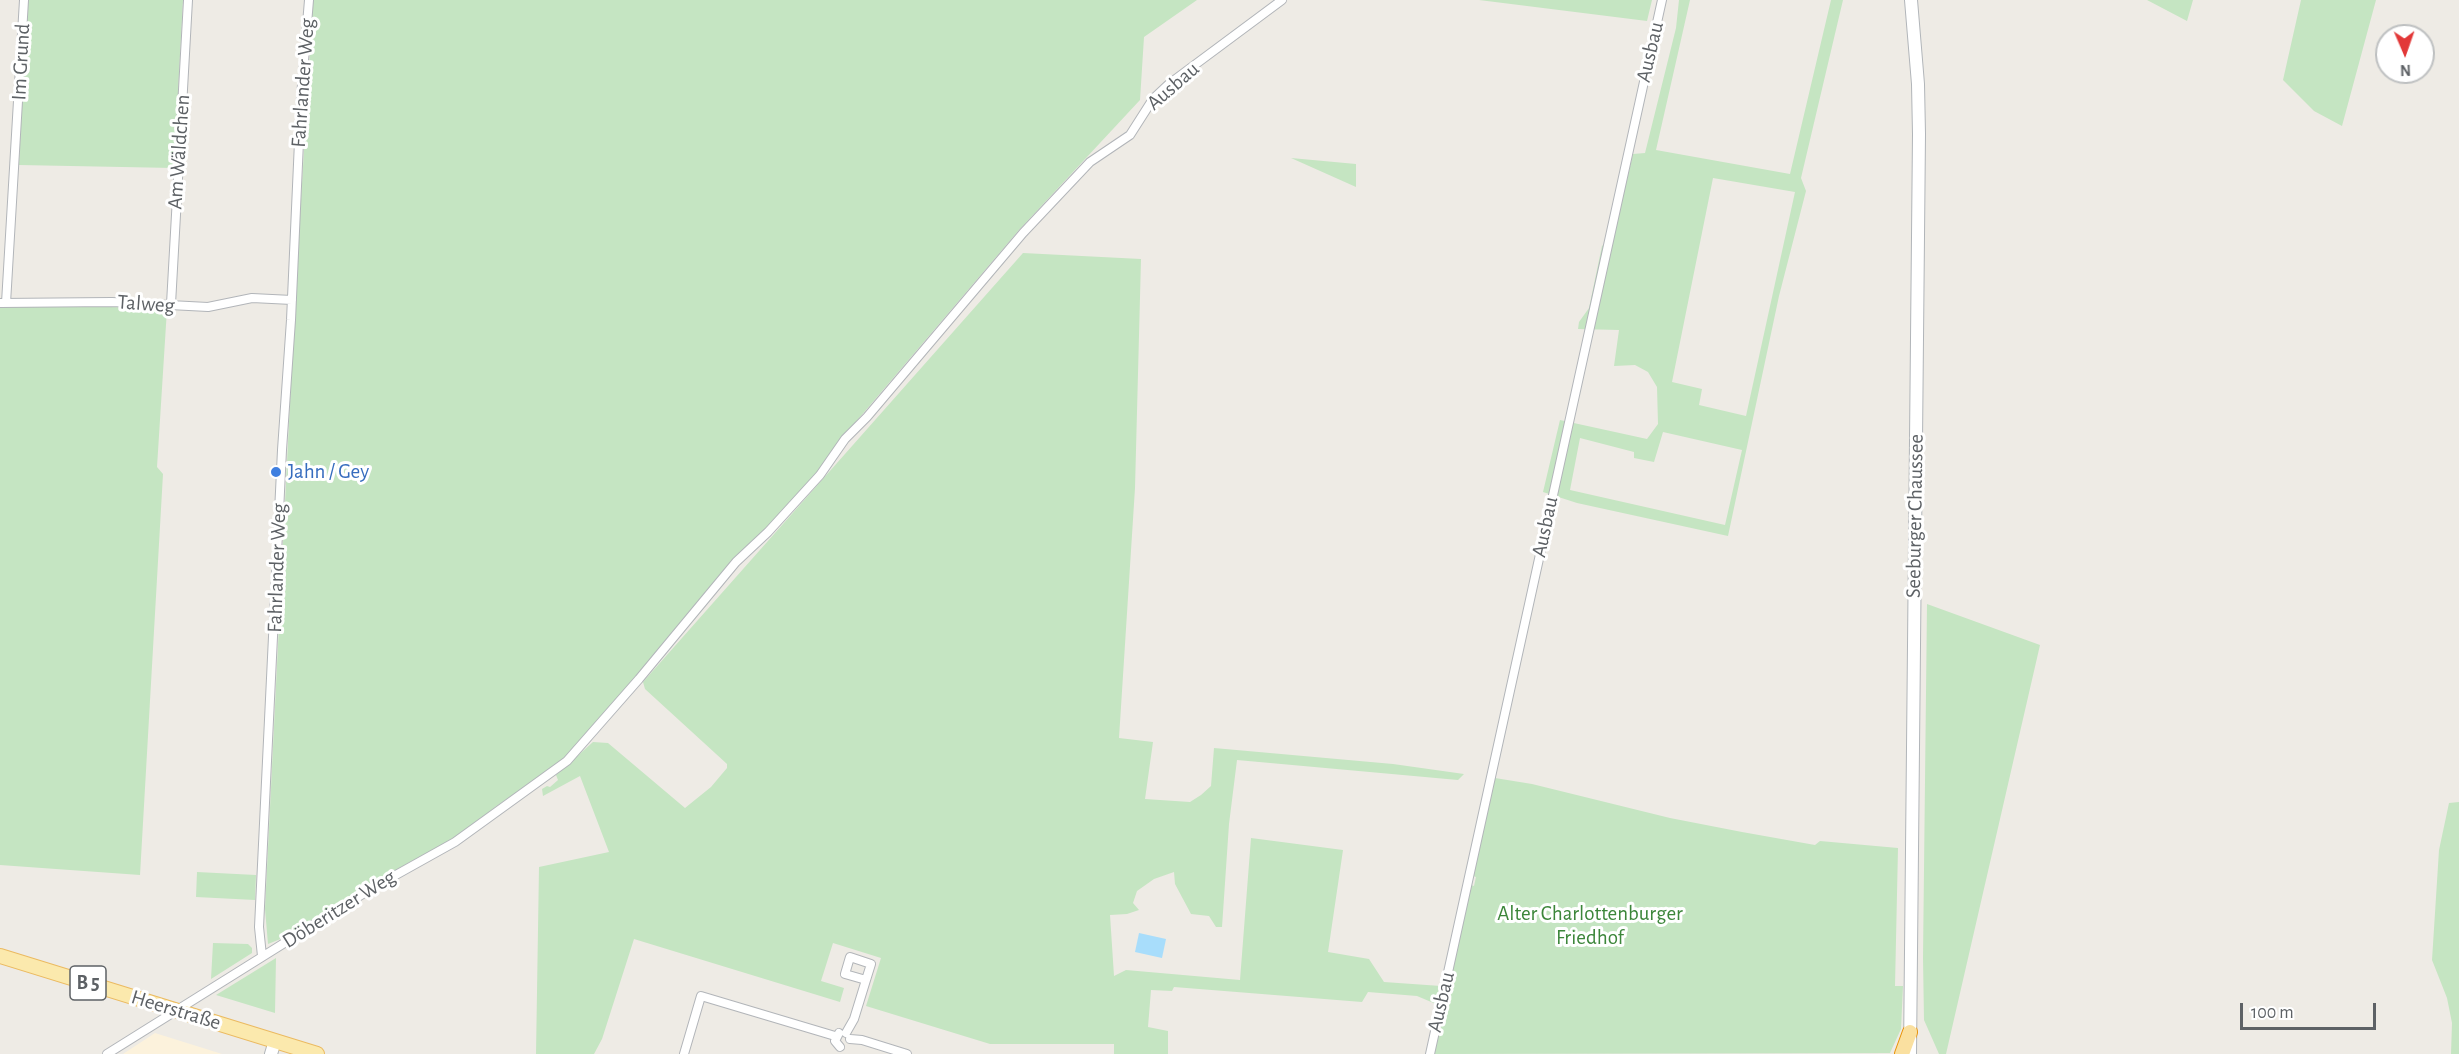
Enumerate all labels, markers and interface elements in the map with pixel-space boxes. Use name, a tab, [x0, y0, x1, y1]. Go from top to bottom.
street label: Fahrlander Weg	[286, 17, 320, 149]
street label: Ausbau	[1631, 19, 1669, 85]
street label: Im Grund	[6, 23, 36, 101]
north arrow	[2375, 24, 2435, 84]
street label: Ausbau	[1142, 56, 1204, 116]
text: N	[2400, 62, 2411, 78]
street label: Am Wäldchen	[162, 94, 196, 210]
street label: Talweg	[117, 289, 175, 319]
street label: Seeburger Chaussee	[1901, 434, 1929, 598]
place label: Jahn / Gey	[288, 459, 369, 485]
marker: Jahn / Gey	[269, 465, 283, 479]
street label: Ausbau	[1526, 494, 1564, 560]
street label: Fahrlander Weg	[262, 503, 292, 633]
street label: Döberitzer Weg	[278, 864, 400, 954]
park label: Alter Charlottenburger Friedhof	[1497, 901, 1683, 951]
road number: B 5	[70, 966, 106, 1000]
street label: Ausbau	[1422, 969, 1460, 1035]
street label: Heerstraße	[128, 984, 224, 1036]
scale bar	[2243, 991, 2380, 1029]
text: 100 m	[2251, 1004, 2294, 1022]

